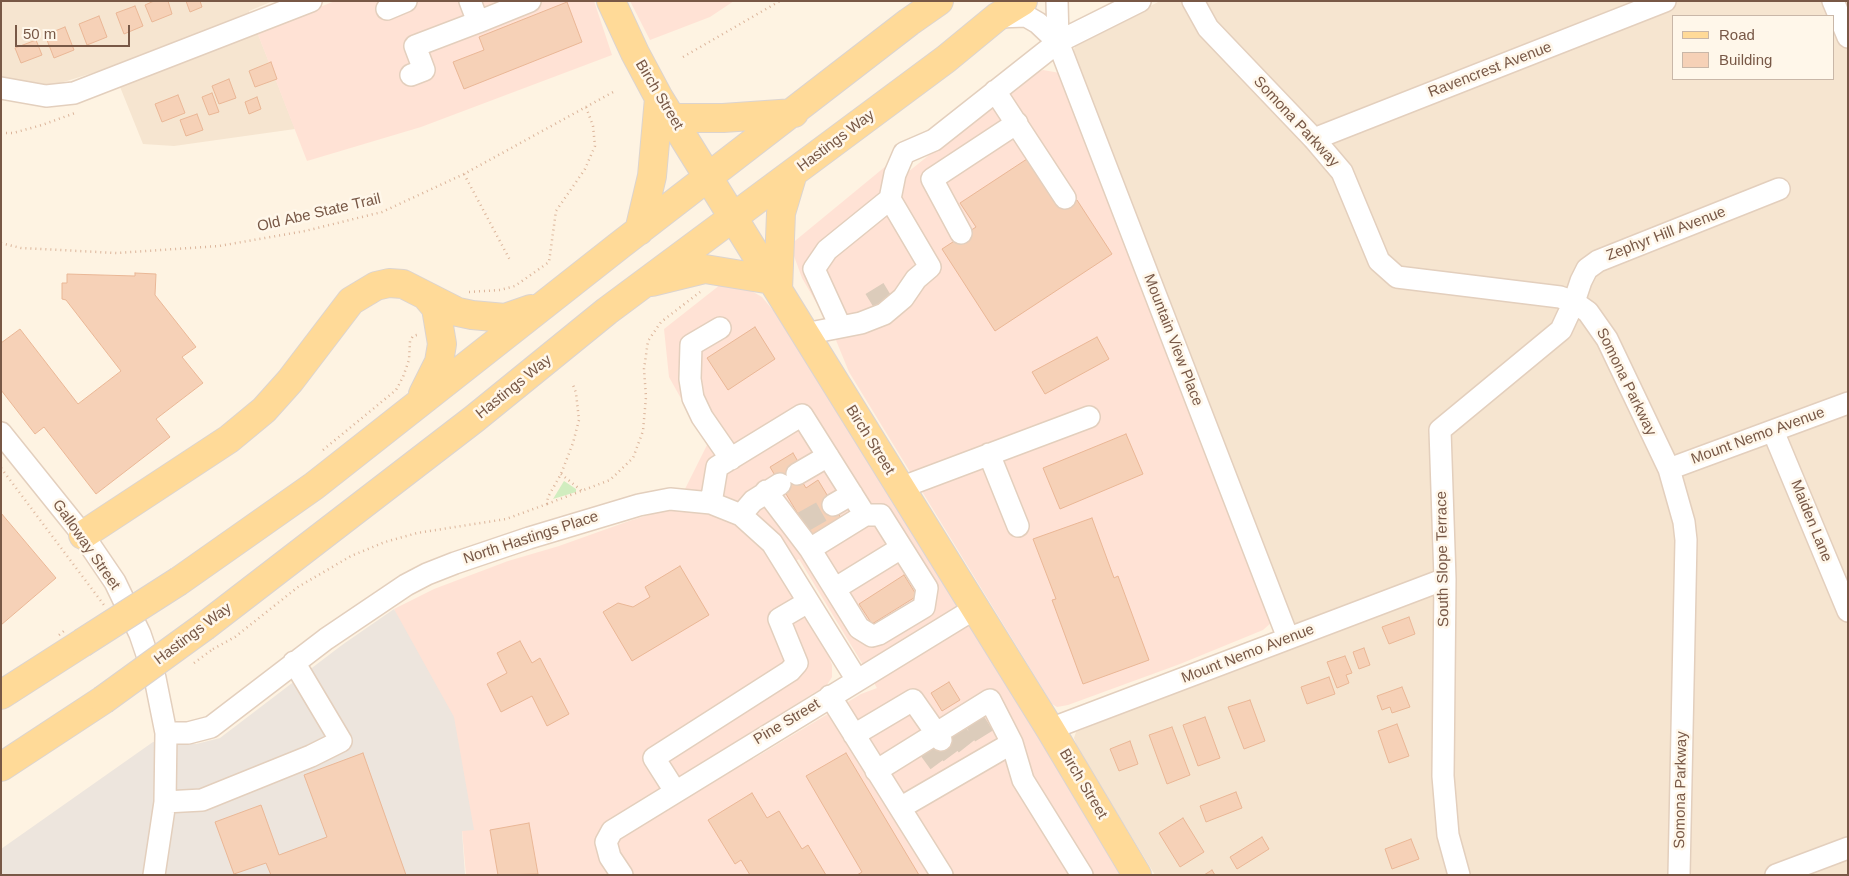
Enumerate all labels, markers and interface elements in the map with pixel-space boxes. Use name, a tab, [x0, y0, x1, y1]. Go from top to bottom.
scale bar	[18, 15, 132, 47]
legend	[1672, 15, 1834, 80]
text: 50 m	[23, 25, 56, 42]
text: Road	[1719, 26, 1755, 43]
street label: Ravencrest Avenue	[1426, 38, 1554, 102]
text: Building	[1719, 51, 1772, 68]
street label: Birch Street	[631, 57, 687, 133]
street label: Somona Parkway	[1249, 73, 1343, 171]
street label: Hastings Way	[794, 106, 878, 176]
street label: Old Abe State Trail	[256, 190, 382, 236]
street label: Zephyr Hill Avenue	[1604, 203, 1728, 265]
street label: Mountain View Place	[1140, 272, 1206, 408]
street label: Somona Parkway	[1592, 325, 1660, 439]
street label: Hastings Way	[473, 351, 555, 423]
street label: Birch Street	[842, 402, 898, 478]
street label: Mount Nemo Avenue	[1689, 403, 1827, 469]
street label: Maiden Lane	[1786, 477, 1836, 565]
street label: South Slope Terrace	[1433, 491, 1453, 627]
street label: Galloway Street	[48, 496, 124, 594]
street label: North Hastings Place	[461, 508, 601, 568]
street label: Hastings Way	[151, 599, 235, 669]
street label: Mount Nemo Avenue	[1179, 620, 1317, 688]
street label: Pine Street	[751, 695, 823, 749]
street label: Somona Parkway	[1671, 731, 1691, 849]
street label: Birch Street	[1055, 746, 1111, 822]

